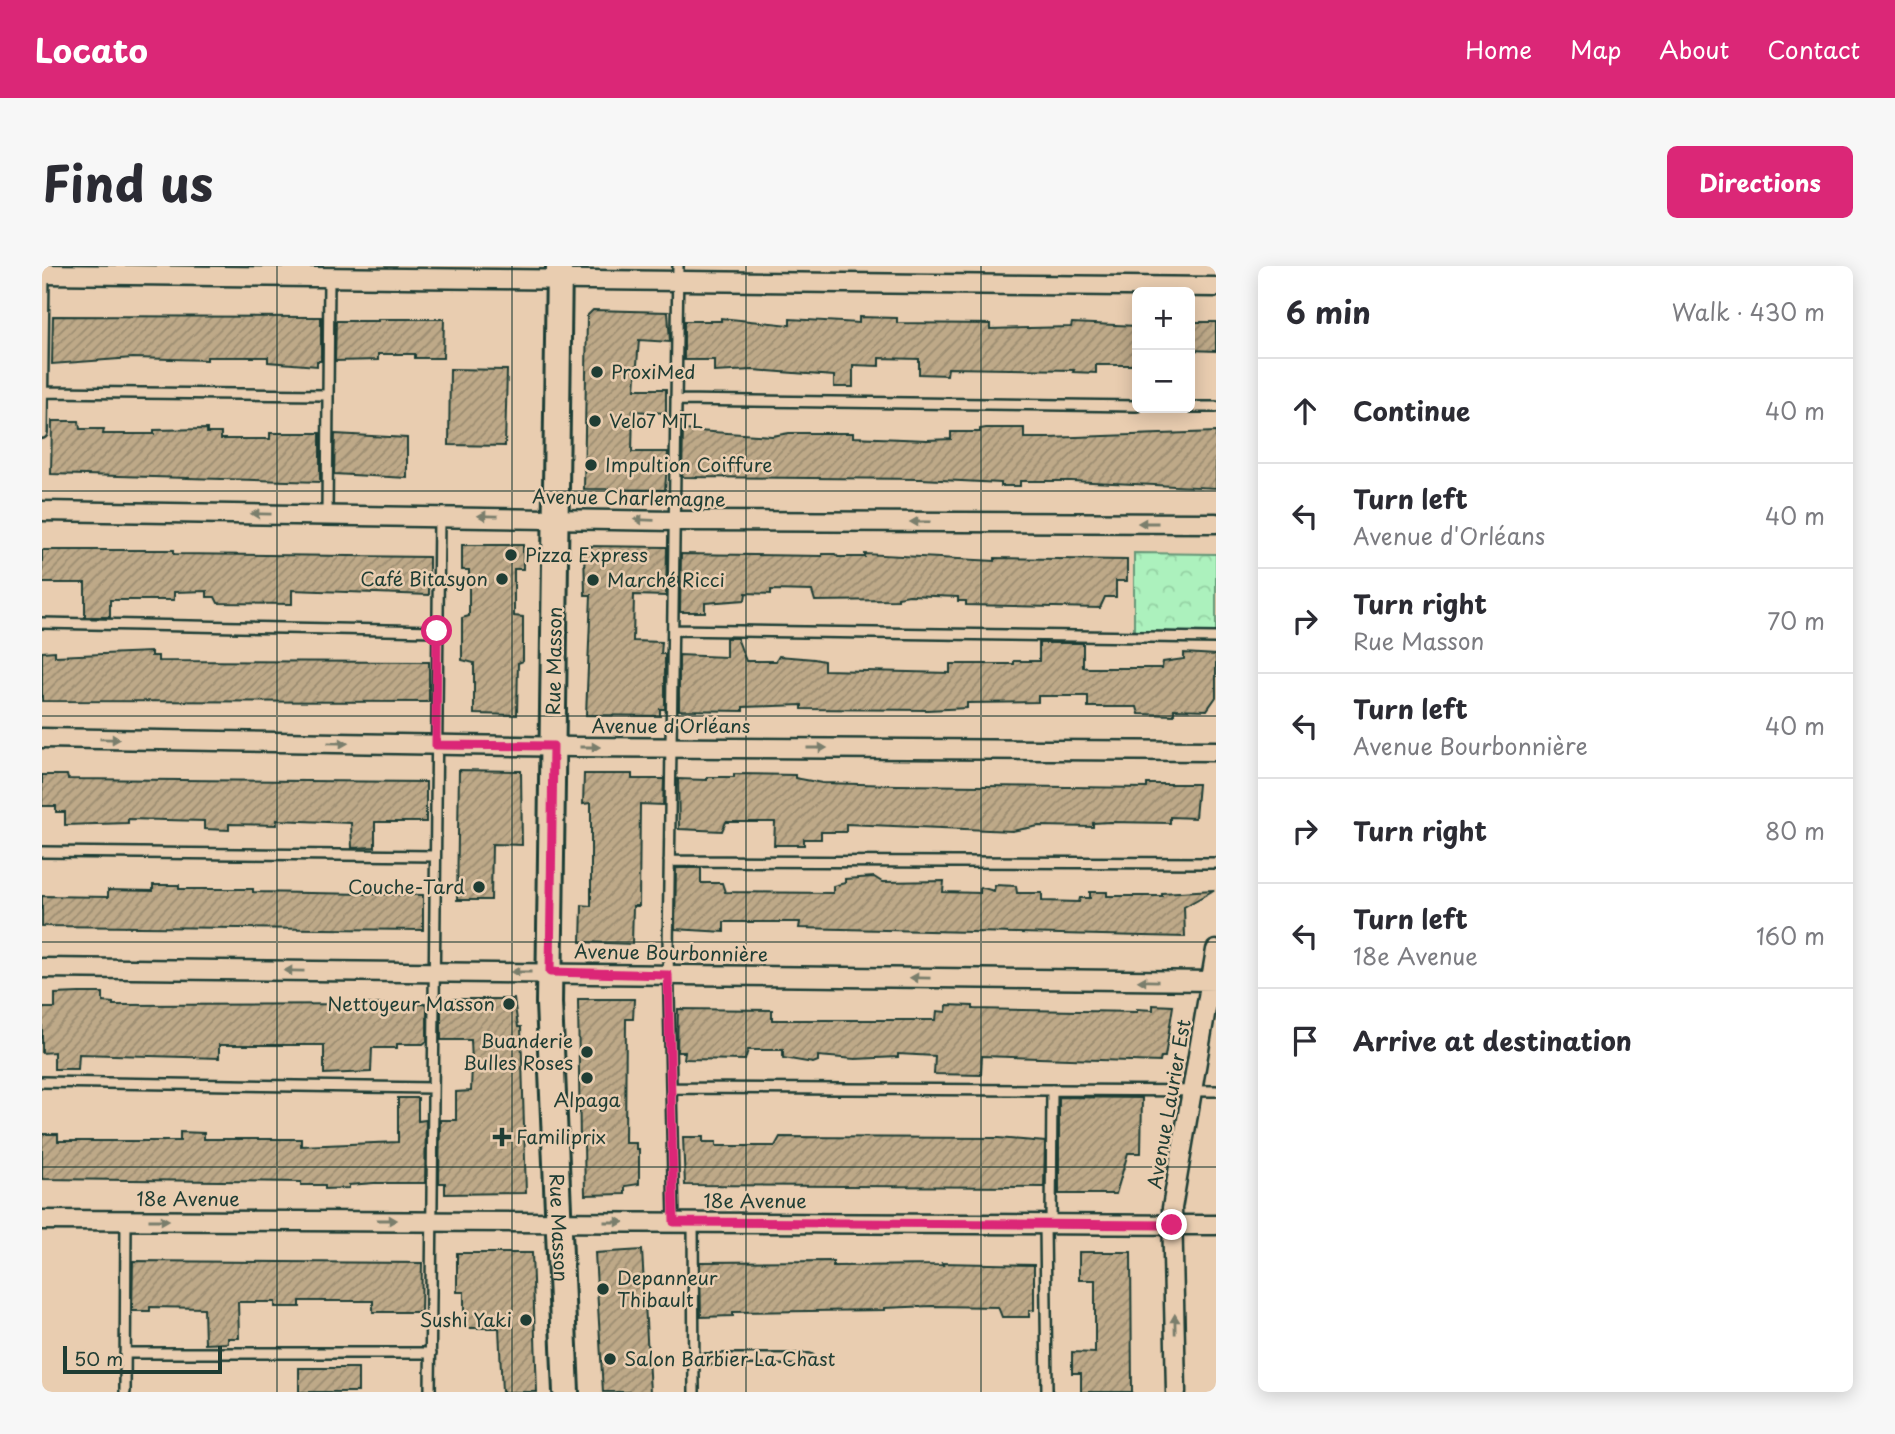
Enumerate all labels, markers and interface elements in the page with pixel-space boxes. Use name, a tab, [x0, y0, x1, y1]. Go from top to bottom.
text: Locato	[35, 24, 148, 74]
text: Home	[1465, 31, 1532, 67]
text: Map	[1570, 31, 1621, 67]
text: About	[1659, 31, 1729, 67]
text: Contact	[1767, 31, 1860, 67]
text: Find us	[42, 145, 213, 219]
button: Directions	[1667, 146, 1853, 218]
map controls	[1132, 287, 1195, 413]
button: +	[1132, 287, 1195, 350]
text: 6 min	[1286, 289, 1371, 334]
text: Walk · 430 m	[1672, 294, 1825, 329]
button: −	[1132, 350, 1195, 413]
place label: ProxiMed	[611, 357, 695, 385]
marker: ProxiMed	[589, 364, 605, 380]
text: Continue	[1353, 391, 1470, 430]
icon: ahead	[1286, 392, 1324, 430]
text: 40 m	[1765, 393, 1825, 428]
place label: Velo7 MTL	[609, 406, 703, 434]
marker: Velo7 MTL	[587, 413, 603, 429]
place label: Impultion Coiffure	[605, 450, 773, 478]
marker: Impultion Coiffure	[583, 457, 599, 473]
text: Turn left	[1353, 479, 1468, 518]
street label: Avenue Charlemagne	[532, 481, 726, 513]
icon: left	[1286, 497, 1324, 535]
text: 40 m	[1765, 498, 1825, 533]
one-way arrow	[250, 508, 272, 520]
one-way arrow	[477, 510, 499, 522]
one-way arrow	[633, 514, 655, 525]
one-way arrow	[909, 516, 931, 528]
one-way arrow	[1137, 517, 1159, 529]
text: Avenue d'Orléans	[1353, 518, 1545, 553]
place label: Pizza Express	[525, 540, 648, 568]
marker: Pizza Express	[503, 547, 519, 563]
place label: Café Bitasyon	[360, 564, 488, 592]
place label: Marché Ricci	[607, 565, 725, 593]
marker: Café Bitasyon	[494, 571, 510, 587]
marker: Marché Ricci	[585, 572, 601, 588]
text: Turn right	[1353, 584, 1487, 623]
icon: right	[1286, 602, 1324, 640]
text: 70 m	[1767, 603, 1825, 638]
street label: Rue Masson	[538, 606, 568, 715]
route start	[421, 615, 452, 646]
text: Rue Masson	[1353, 623, 1484, 658]
text: Turn left	[1353, 689, 1468, 728]
icon: left	[1286, 707, 1324, 745]
text: 40 m	[1765, 708, 1825, 743]
street label: Avenue d'Orléans	[592, 711, 750, 739]
text: Avenue Bourbonnière	[1353, 728, 1588, 763]
one-way arrow	[99, 734, 121, 745]
one-way arrow	[327, 737, 349, 749]
one-way arrow	[579, 741, 601, 753]
one-way arrow	[806, 742, 828, 754]
text: Turn right	[1353, 811, 1487, 850]
icon: right	[1286, 812, 1324, 850]
text: 80 m	[1765, 813, 1825, 848]
place label: Couche-Tard	[348, 872, 465, 900]
marker: Couche-Tard	[471, 879, 487, 895]
text: Turn left	[1353, 899, 1468, 938]
icon: left	[1286, 917, 1324, 955]
text: 160 m	[1756, 918, 1825, 953]
street label: Avenue Bourbonnière	[574, 936, 768, 968]
text: 18e Avenue	[1353, 938, 1478, 973]
one-way arrow	[283, 965, 305, 976]
one-way arrow	[510, 966, 532, 978]
one-way arrow	[909, 972, 931, 984]
one-way arrow	[1137, 975, 1159, 987]
place label: Nettoyeur Masson	[327, 989, 495, 1017]
marker: Nettoyeur Masson	[501, 996, 517, 1012]
street label: Avenue Laurier Est	[1139, 1017, 1197, 1191]
text: Arrive at destination	[1353, 1021, 1632, 1060]
icon: arrive	[1286, 1022, 1324, 1060]
place label: Buanderie Bulles Roses	[463, 1026, 573, 1076]
marker: Buanderie Bulles Roses	[579, 1044, 595, 1060]
marker: Alpaga	[579, 1070, 595, 1086]
place label: Alpaga	[553, 1085, 621, 1113]
place label: Familiprix	[516, 1122, 606, 1150]
marker: Familiprix	[494, 1129, 510, 1145]
street label: Rue Masson	[543, 1173, 576, 1283]
street label: 18e Avenue	[136, 1184, 240, 1212]
street label: 18e Avenue	[703, 1186, 807, 1214]
route end	[1156, 1209, 1187, 1240]
one-way arrow	[148, 1214, 170, 1226]
one-way arrow	[376, 1214, 398, 1226]
one-way arrow	[603, 1216, 625, 1228]
place label: Depanneur Thibault	[617, 1263, 718, 1313]
marker: Depanneur Thibault	[595, 1281, 611, 1297]
place label: Sushi Yaki	[419, 1305, 512, 1333]
marker: Sushi Yaki	[518, 1312, 534, 1328]
one-way arrow	[1169, 1313, 1181, 1335]
scale bar	[63, 1343, 222, 1375]
text: 50 m	[74, 1344, 123, 1372]
place label: Salon Barbier La Chast	[624, 1344, 836, 1372]
marker: Salon Barbier La Chast	[602, 1351, 618, 1367]

